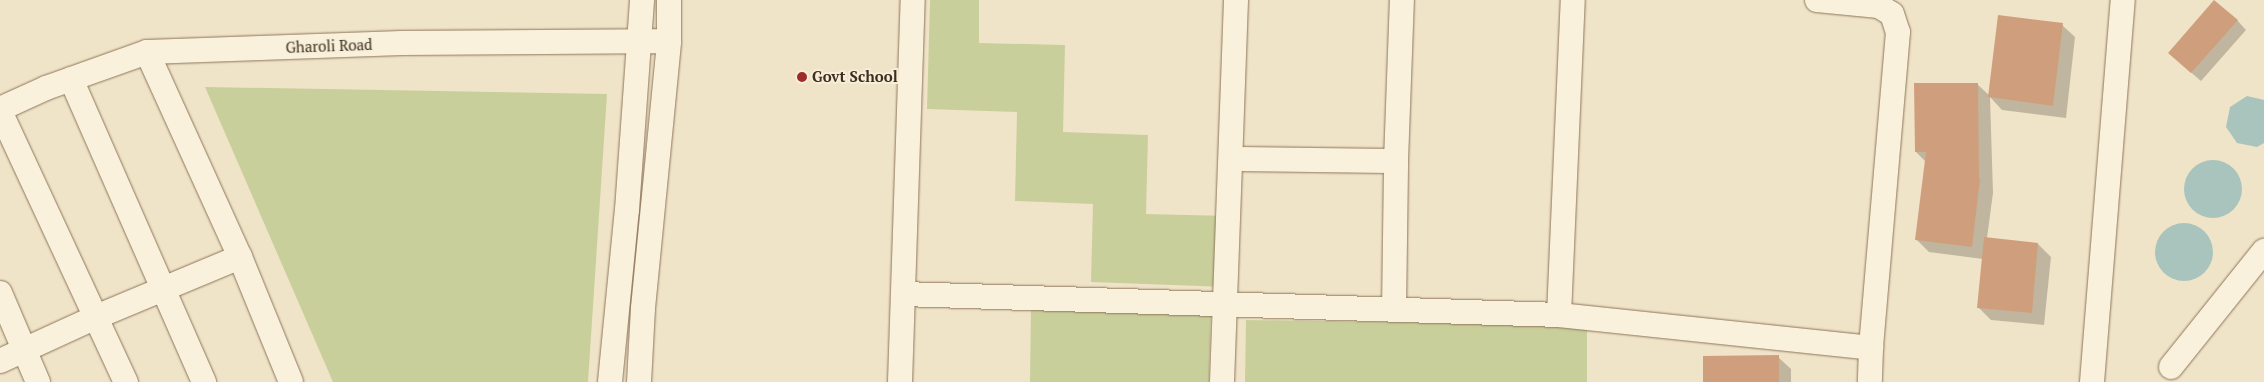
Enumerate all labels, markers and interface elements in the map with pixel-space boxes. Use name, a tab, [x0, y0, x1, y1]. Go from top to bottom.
street label: Gharoli Road	[285, 35, 373, 57]
place label: Govt School	[812, 68, 898, 86]
marker: Govt School	[796, 71, 808, 83]

